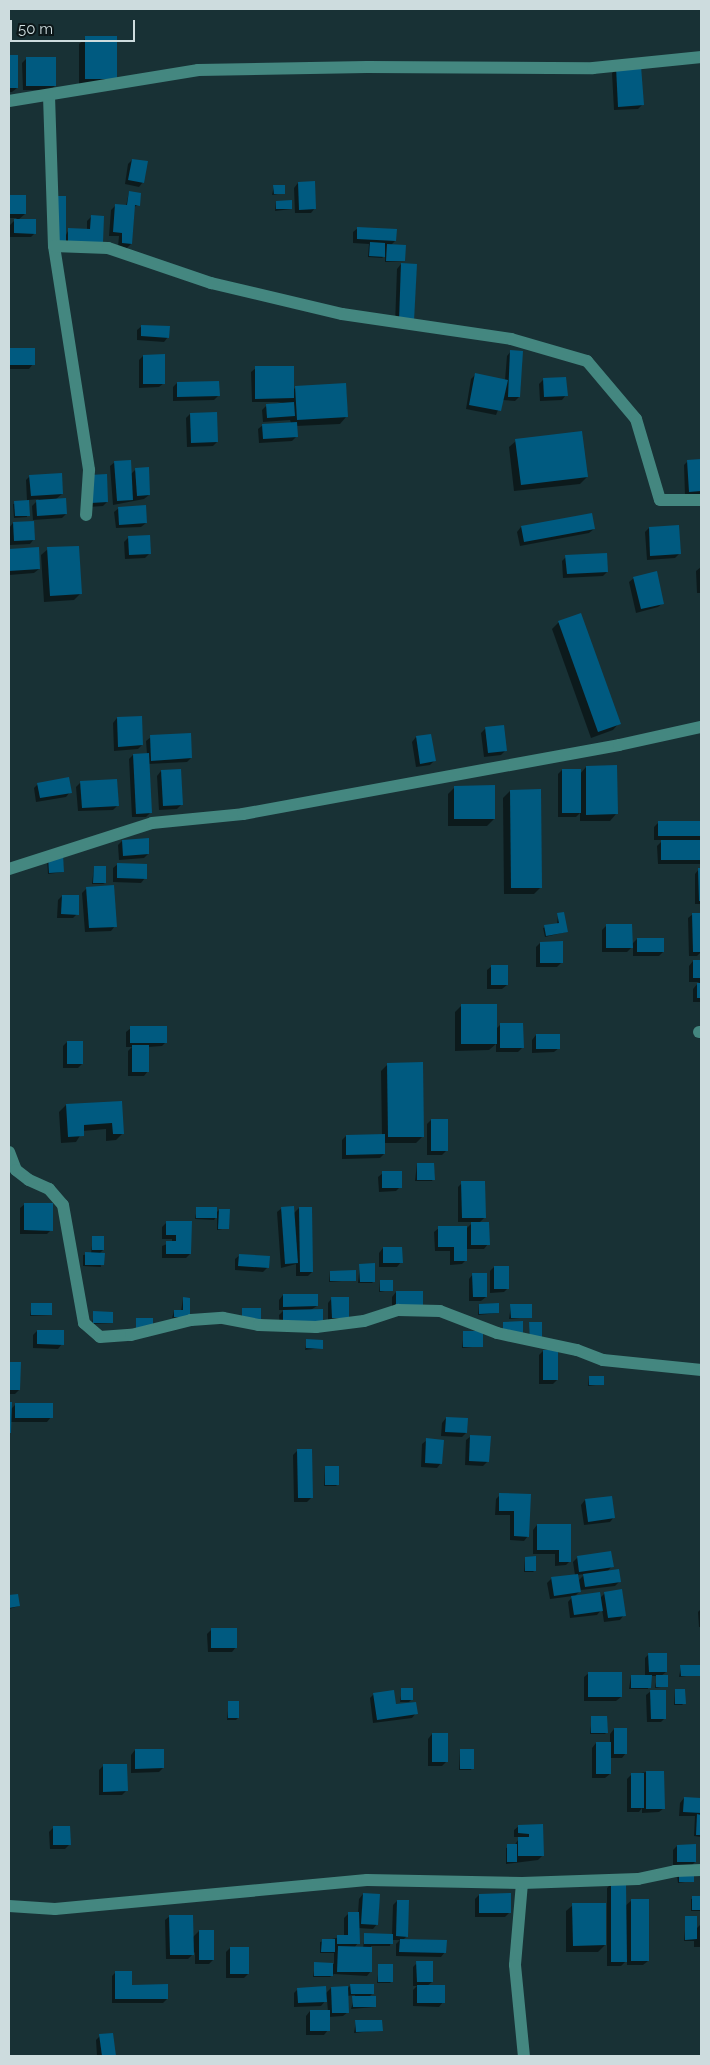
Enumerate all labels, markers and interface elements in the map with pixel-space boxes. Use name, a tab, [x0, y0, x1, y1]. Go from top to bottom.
scale bar	[12, 10, 138, 42]
text: 50 m	[18, 20, 53, 38]

